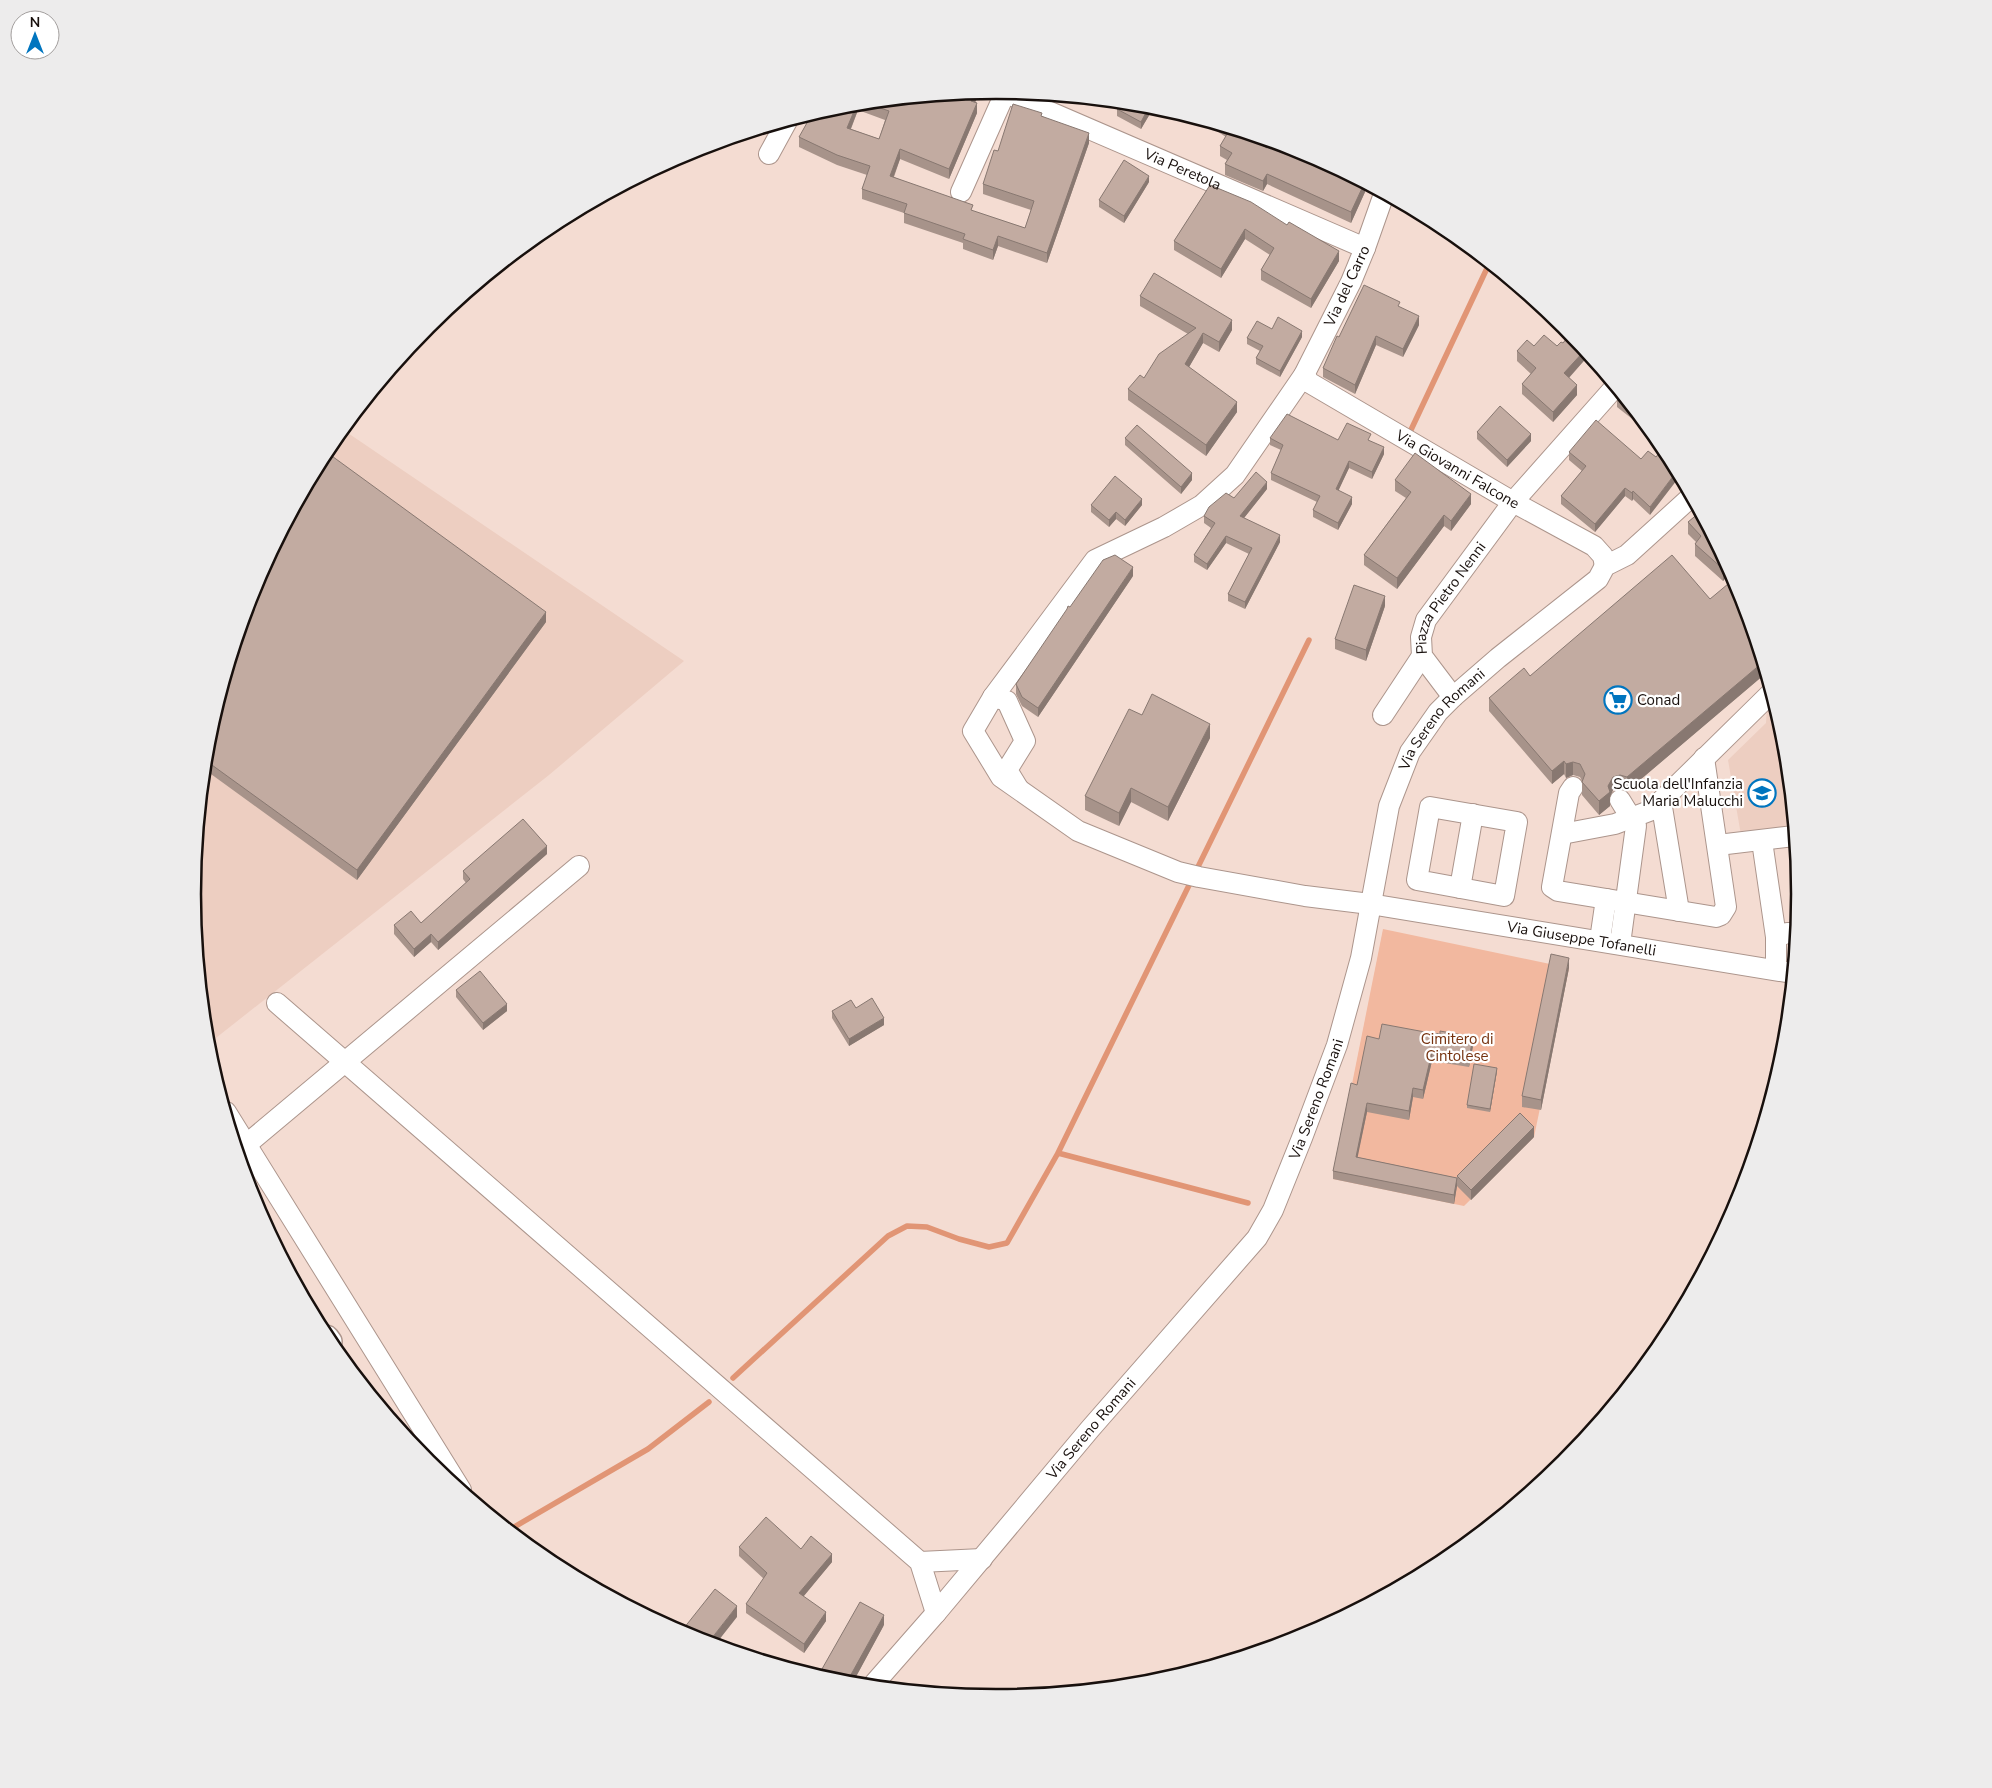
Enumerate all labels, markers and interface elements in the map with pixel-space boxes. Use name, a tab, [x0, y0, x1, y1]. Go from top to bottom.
north arrow	[10, 10, 60, 60]
text: N	[30, 13, 40, 32]
street label: Via Peretola	[1140, 143, 1224, 195]
street label: Via del Carro	[1319, 242, 1375, 331]
street label: Via Giovanni Falcone	[1391, 425, 1523, 514]
street label: Piazza Pietro Nenni	[1411, 538, 1490, 655]
street label: Via Sereno Romani	[1394, 664, 1489, 774]
supermarket icon: Conad	[1603, 685, 1633, 715]
place label: Conad	[1637, 690, 1680, 710]
place label: Scuola dell'Infanzia Maria Malucchi	[1613, 774, 1743, 811]
school or university icon: Scuola dell'Infanzia Maria Malucchi	[1747, 778, 1777, 808]
street label: Via Giuseppe Tofanelli	[1504, 916, 1658, 961]
park label: Cimitero di Cintolese	[1421, 1029, 1493, 1066]
street label: Via Sereno Romani	[1284, 1037, 1348, 1164]
street label: Via Sereno Romani	[1041, 1374, 1140, 1484]

